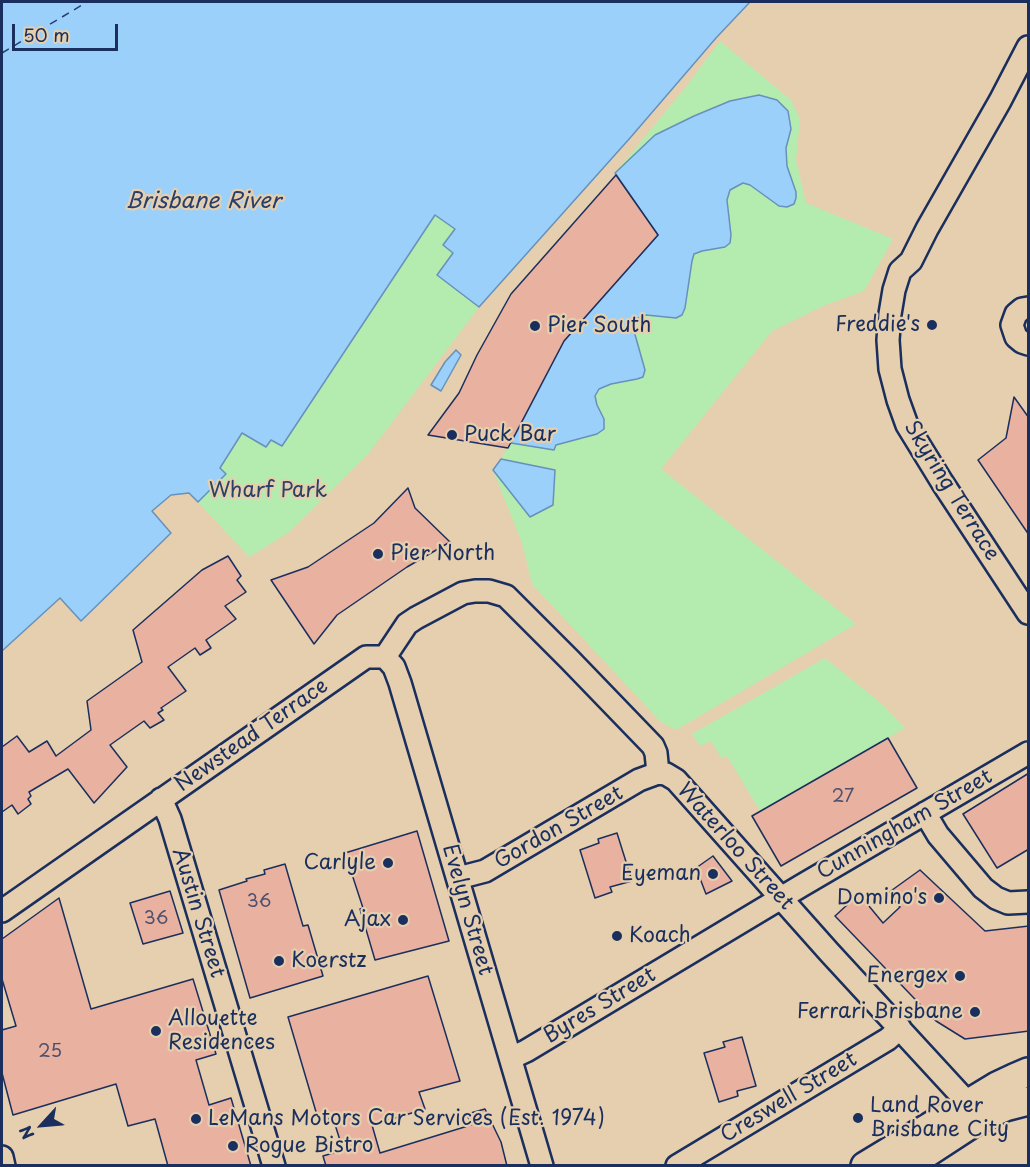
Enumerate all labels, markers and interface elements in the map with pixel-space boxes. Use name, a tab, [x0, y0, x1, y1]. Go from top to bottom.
scale bar	[15, 12, 122, 50]
text: 50 m	[23, 21, 70, 48]
water label: Brisbane River	[125, 189, 281, 215]
place label: Freddie's	[835, 312, 920, 338]
place label: Pier South	[547, 313, 651, 339]
marker: Freddie's	[925, 318, 939, 332]
marker: Pier South	[528, 319, 542, 333]
street label: Skyring Terrace	[898, 416, 1004, 566]
place label: Puck Bar	[464, 422, 556, 448]
marker: Puck Bar	[445, 428, 459, 442]
park label: Wharf Park	[209, 478, 327, 504]
place label: Pier North	[390, 541, 495, 567]
marker: Pier North	[371, 547, 385, 561]
street label: Newstead Terrace	[171, 674, 333, 798]
street label: Cunningham Street	[813, 765, 997, 885]
street label: Waterloo Street	[671, 778, 799, 916]
street label: Gordon Street	[490, 781, 628, 875]
house number: 27	[832, 786, 854, 808]
street label: Evelyn Street	[436, 842, 498, 978]
street label: Austin Street	[166, 845, 230, 981]
place label: Carlyle	[304, 850, 376, 876]
marker: Carlyle	[381, 856, 395, 870]
place label: Eyeman	[621, 861, 701, 887]
marker: Eyeman	[706, 867, 720, 881]
place label: Domino's	[837, 885, 927, 911]
house number: 36	[247, 891, 271, 913]
marker: Domino's	[932, 891, 946, 905]
place label: Ajax	[344, 907, 391, 933]
house number: 36	[144, 908, 168, 930]
marker: Ajax	[396, 913, 410, 927]
place label: Koach	[629, 923, 691, 949]
marker: Koach	[610, 929, 624, 943]
place label: Koerstz	[291, 948, 366, 974]
marker: Koerstz	[272, 954, 286, 968]
street label: Byres Street	[539, 963, 661, 1049]
place label: Energex	[866, 963, 948, 989]
marker: Energex	[953, 969, 967, 983]
place label: Ferrari Brisbane	[797, 999, 963, 1025]
marker: Ferrari Brisbane	[968, 1005, 982, 1019]
place label: Allouette Residences	[168, 1006, 275, 1056]
marker: Allouette Residences	[149, 1024, 163, 1038]
house number: 25	[38, 1041, 62, 1063]
street label: Creswell Street	[716, 1047, 862, 1149]
place label: Land Rover Brisbane City	[870, 1093, 1009, 1143]
north arrow	[12, 1095, 72, 1155]
place label: LeMans Motors Car Services (Est. 1974)	[208, 1106, 605, 1132]
marker: Land Rover Brisbane City	[851, 1111, 865, 1125]
marker: LeMans Motors Car Services (Est. 1974)	[189, 1112, 203, 1126]
text: N	[12, 1122, 39, 1144]
place label: Rogue Bistro	[245, 1133, 373, 1159]
marker: Rogue Bistro	[226, 1139, 240, 1153]

